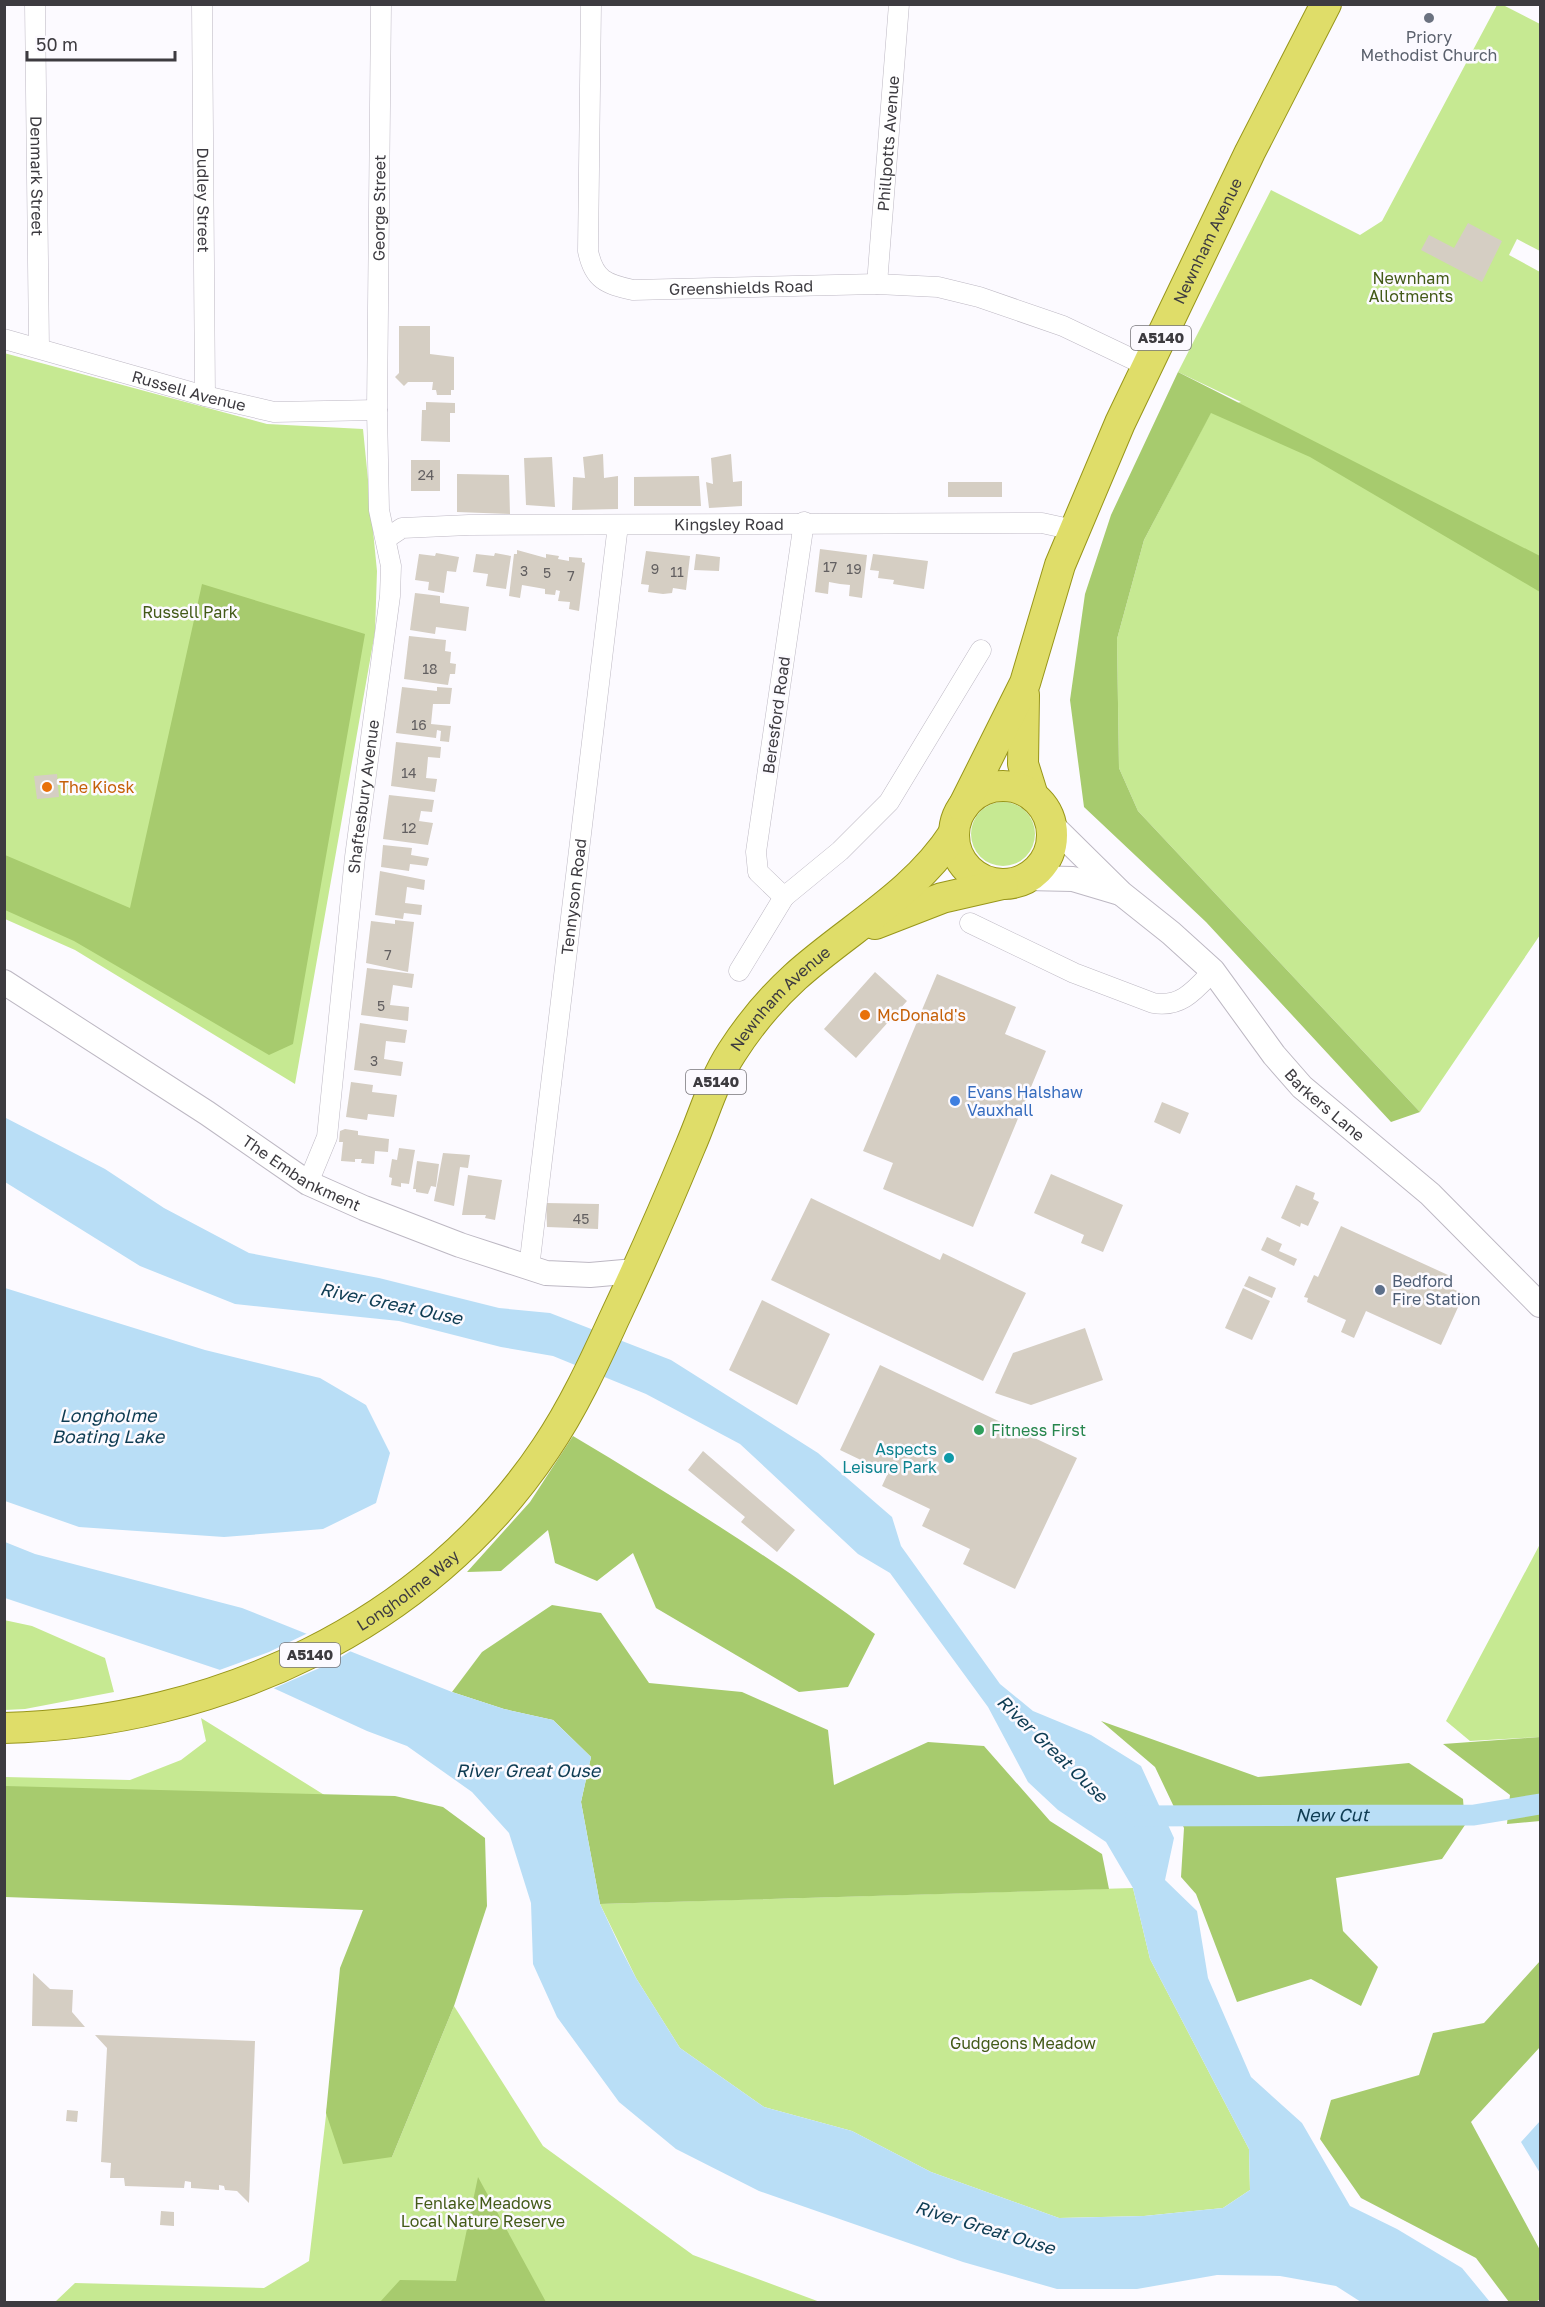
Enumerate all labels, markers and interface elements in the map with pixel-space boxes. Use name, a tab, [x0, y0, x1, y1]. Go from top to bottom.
marker: Priory Methodist Church	[1422, 11, 1436, 25]
scale bar	[27, 24, 176, 62]
place label: Priory Methodist Church	[1361, 27, 1497, 65]
text: 50 m	[36, 33, 78, 55]
street label: Phillpotts Avenue	[873, 75, 903, 212]
street label: Denmark Street	[26, 116, 48, 236]
street label: Dudley Street	[193, 147, 214, 253]
street label: George Street	[368, 154, 390, 261]
street label: Newnham Avenue	[1169, 174, 1246, 307]
park label: Newnham Allotments	[1369, 268, 1453, 306]
street label: Greenshields Road	[669, 276, 813, 299]
road number: A5140	[1131, 326, 1191, 350]
street label: Russell Avenue	[130, 366, 248, 415]
house number: 24	[418, 466, 434, 483]
street label: Kingsley Road	[674, 514, 784, 534]
house number: 17	[823, 558, 837, 575]
house number: 9	[651, 560, 659, 577]
house number: 19	[846, 560, 862, 577]
house number: 3	[520, 562, 528, 579]
house number: 11	[670, 563, 684, 580]
house number: 5	[543, 564, 551, 581]
house number: 7	[567, 567, 575, 584]
park label: Russell Park	[142, 602, 238, 622]
street label: Beresford Road	[758, 655, 794, 775]
house number: 18	[422, 660, 438, 677]
house number: 16	[411, 716, 427, 733]
street label: Shaftesbury Avenue	[343, 719, 383, 875]
house number: 14	[401, 764, 417, 781]
place label: The Kiosk	[59, 777, 135, 797]
marker: The Kiosk	[40, 780, 54, 794]
house number: 12	[402, 819, 416, 836]
street label: Tennyson Road	[557, 837, 590, 956]
street label: Newnham Avenue	[726, 942, 834, 1055]
house number: 7	[384, 946, 392, 963]
house number: 5	[377, 997, 385, 1014]
place label: McDonald's	[877, 1005, 966, 1025]
marker: McDonald's	[858, 1008, 872, 1022]
house number: 3	[370, 1052, 378, 1069]
street label: Barkers Lane	[1280, 1064, 1369, 1145]
road number: A5140	[686, 1070, 746, 1094]
place label: Evans Halshaw Vauxhall	[967, 1082, 1083, 1120]
marker: Evans Halshaw Vauxhall	[948, 1094, 962, 1108]
street label: The Embankment	[238, 1131, 364, 1215]
house number: 45	[573, 1210, 589, 1227]
place label: Bedford Fire Station	[1392, 1271, 1481, 1309]
water label: River Great Ouse	[318, 1277, 466, 1329]
marker: Bedford Fire Station	[1373, 1283, 1387, 1297]
water label: Longholme Boating Lake	[52, 1404, 166, 1447]
place label: Fitness First	[991, 1420, 1086, 1440]
marker: Fitness First	[972, 1423, 986, 1437]
place label: Aspects Leisure Park	[842, 1439, 937, 1477]
marker: Aspects Leisure Park	[942, 1451, 956, 1465]
street label: Longholme Way	[353, 1545, 463, 1635]
road number: A5140	[280, 1643, 340, 1667]
water label: River Great Ouse	[993, 1690, 1113, 1807]
water label: River Great Ouse	[456, 1759, 602, 1781]
water label: New Cut	[1295, 1803, 1371, 1826]
park label: Gudgeons Meadow	[950, 2033, 1096, 2053]
park label: Fenlake Meadows Local Nature Reserve	[401, 2193, 565, 2231]
water label: River Great Ouse	[913, 2195, 1059, 2259]

